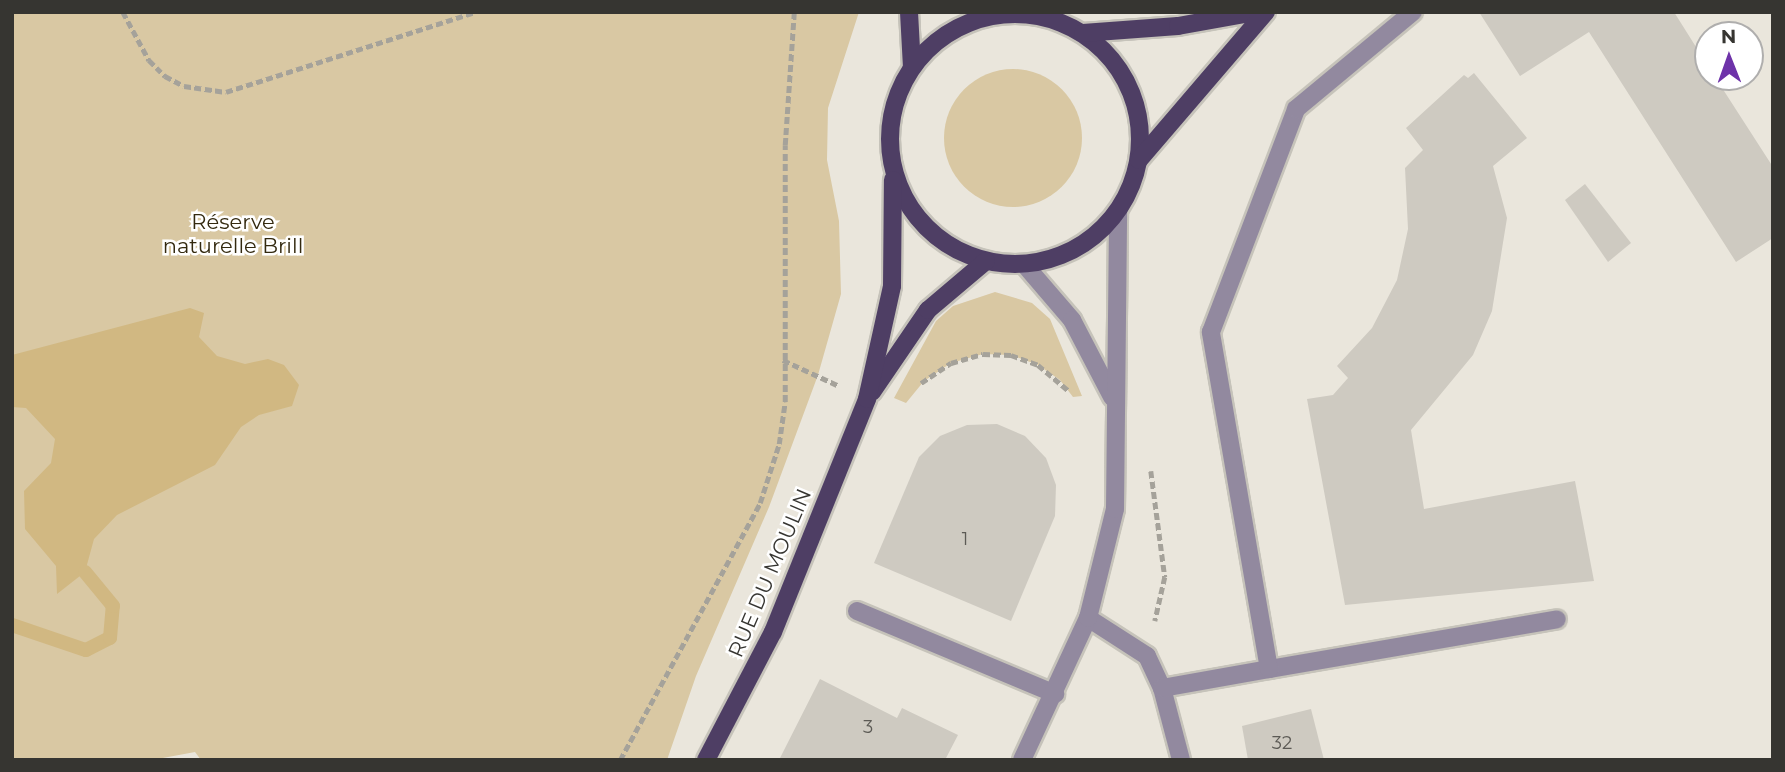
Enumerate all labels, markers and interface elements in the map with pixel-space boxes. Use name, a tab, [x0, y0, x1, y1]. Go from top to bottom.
north arrow	[1694, 21, 1764, 91]
text: N	[1721, 25, 1737, 48]
park label: Réserve naturelle Brill	[163, 209, 303, 259]
street label: RUE DU MOULIN	[723, 485, 817, 661]
house number: 1	[962, 528, 968, 550]
house number: 3	[863, 716, 873, 738]
house number: 32	[1272, 732, 1292, 754]

